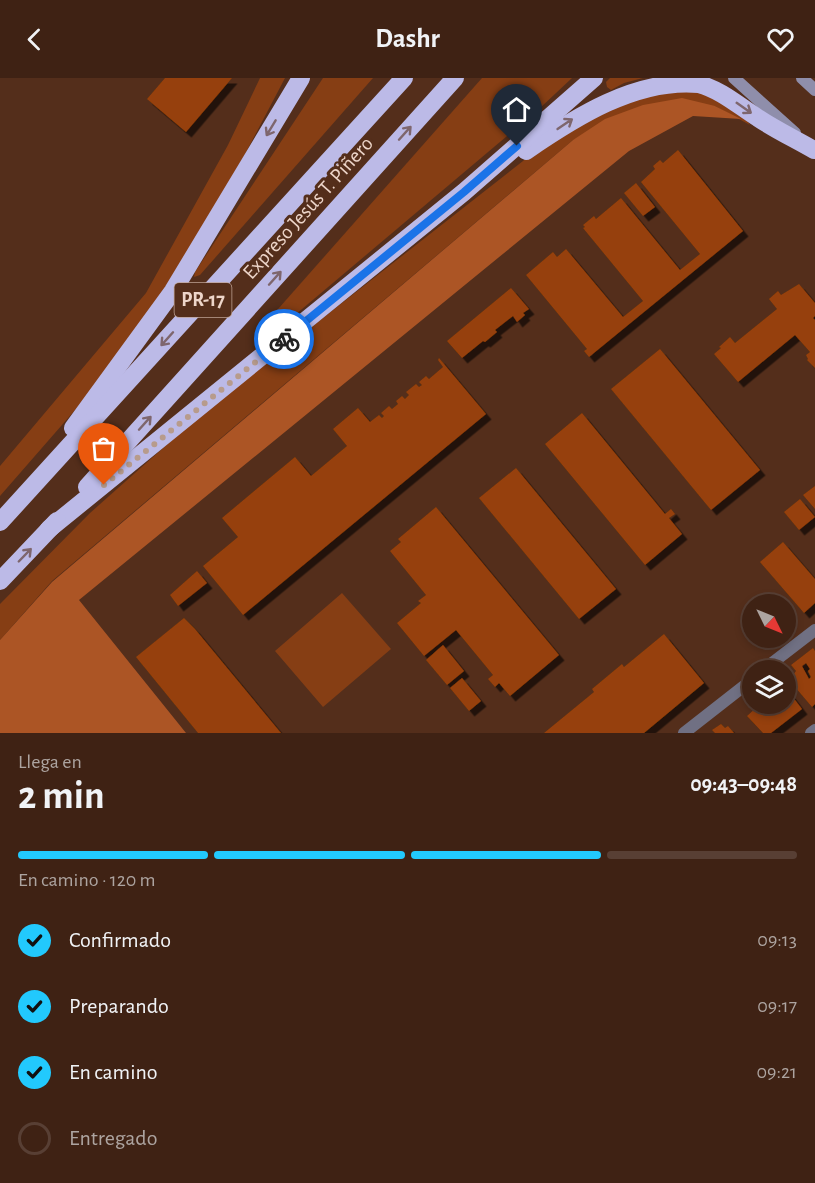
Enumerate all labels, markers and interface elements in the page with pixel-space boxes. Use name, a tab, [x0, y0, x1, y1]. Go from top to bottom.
icon: back	[18, 23, 51, 56]
icon: heart	[764, 23, 797, 56]
text: Dashr	[375, 25, 440, 52]
pin	[491, 84, 542, 146]
icon: home	[500, 93, 533, 126]
one-way arrow	[735, 102, 751, 114]
one-way arrow	[556, 118, 573, 130]
one-way arrow	[264, 119, 276, 136]
one-way arrow	[398, 126, 412, 141]
street label: Expreso Jesús T. Piñero	[239, 133, 377, 283]
one-way arrow	[268, 271, 282, 286]
road number: PR-17	[174, 283, 232, 317]
courier	[254, 309, 314, 369]
icon: bike	[268, 323, 301, 356]
one-way arrow	[160, 331, 174, 346]
one-way arrow	[138, 416, 152, 431]
pin	[78, 423, 129, 485]
icon: bag	[87, 432, 120, 465]
one-way arrow	[17, 548, 32, 563]
north arrow	[742, 594, 796, 648]
map controls	[742, 594, 796, 714]
button: layers	[742, 660, 796, 714]
text: Llega en	[18, 752, 82, 772]
text: 09:43–09:48	[690, 773, 797, 795]
text: 2 min	[18, 777, 105, 816]
text: En camino · 120 m	[18, 870, 156, 890]
icon: check	[18, 924, 51, 957]
text: Confirmado	[69, 929, 171, 951]
text: 09:13	[757, 930, 797, 950]
icon: check	[18, 990, 51, 1023]
text: Preparando	[69, 995, 169, 1017]
text: 09:17	[757, 996, 797, 1016]
icon: check	[18, 1056, 51, 1089]
text: En camino	[69, 1061, 158, 1083]
text: 09:21	[756, 1062, 797, 1082]
text: Entregado	[69, 1127, 158, 1149]

